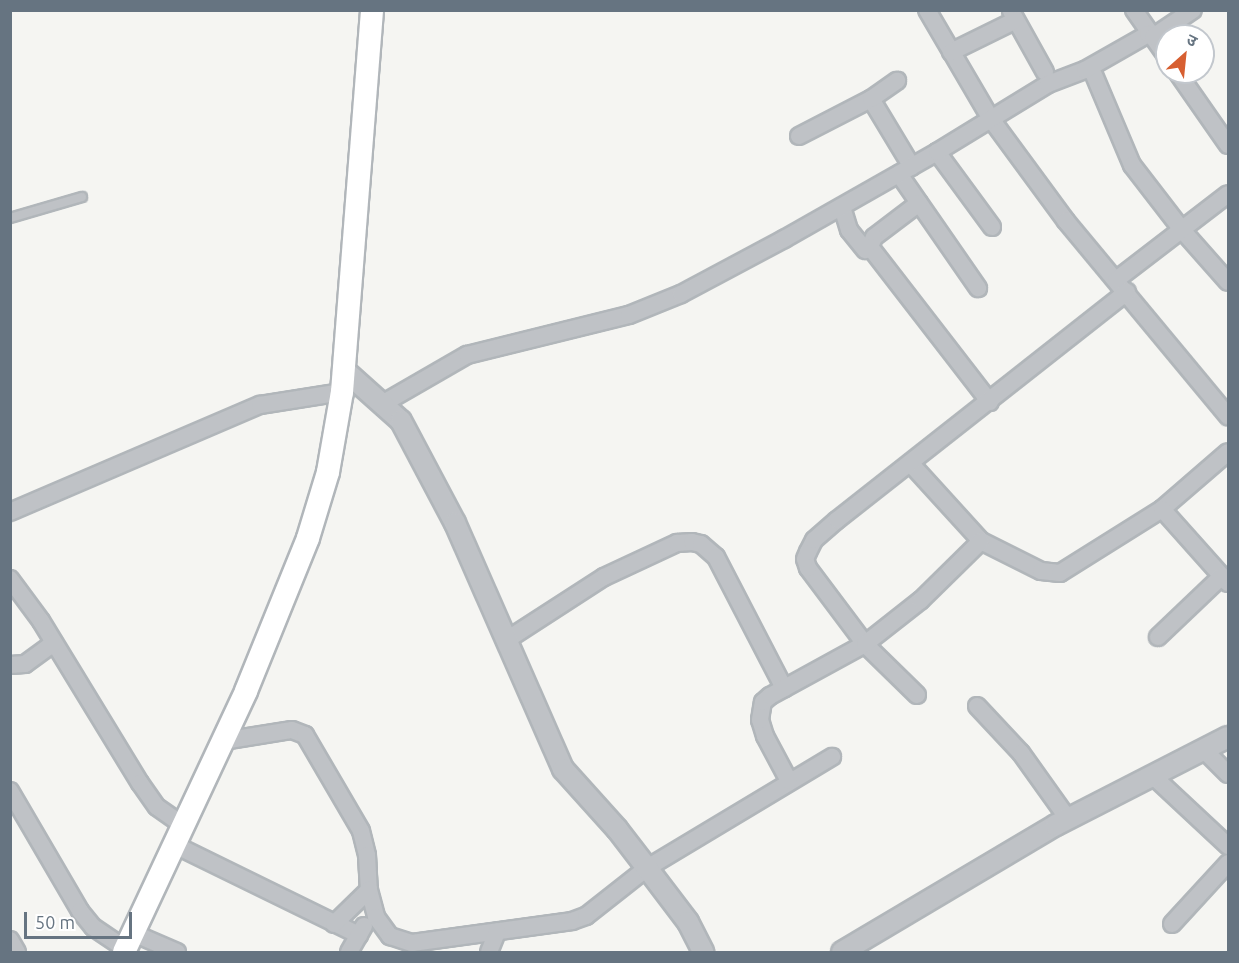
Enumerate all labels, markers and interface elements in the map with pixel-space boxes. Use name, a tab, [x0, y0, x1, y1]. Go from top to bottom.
north arrow	[1155, 24, 1215, 84]
text: उ	[1184, 30, 1201, 50]
scale bar	[27, 900, 135, 938]
text: 50 m	[35, 912, 75, 932]

